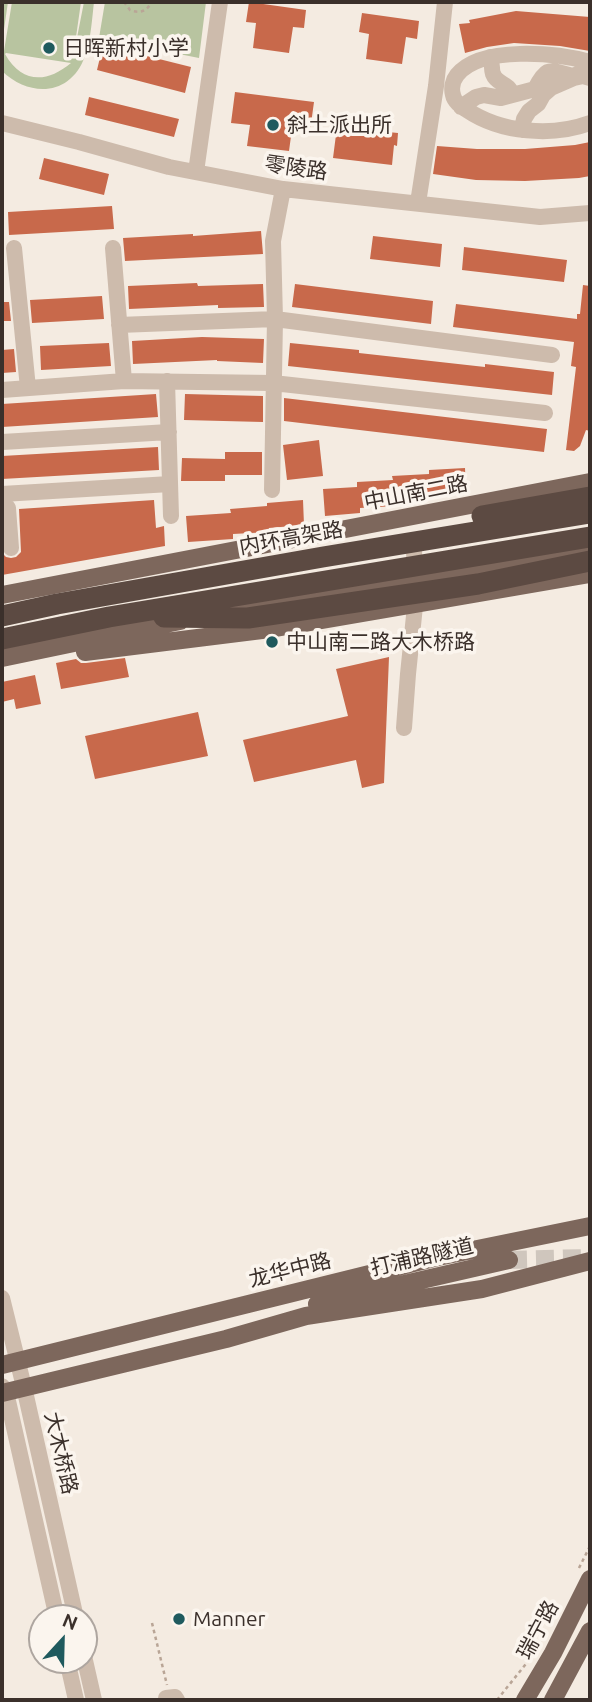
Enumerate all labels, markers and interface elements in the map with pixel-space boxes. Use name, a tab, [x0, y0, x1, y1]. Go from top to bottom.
place label: 日晖新村小学	[63, 35, 189, 61]
marker: 日晖新村小学	[41, 40, 57, 56]
place label: 斜土派出所	[287, 112, 392, 138]
marker: 斜土派出所	[265, 117, 281, 133]
street label: 零陵路	[263, 151, 329, 185]
street label: 中山南二路	[362, 471, 470, 515]
street label: 内环高架路	[237, 516, 345, 560]
place label: 中山南二路大木桥路	[286, 629, 475, 655]
marker: 中山南二路大木桥路	[264, 634, 280, 650]
street label: 打浦路隧道	[368, 1233, 476, 1281]
street label: 龙华中路	[246, 1248, 334, 1292]
street label: 大木桥路	[39, 1409, 83, 1497]
street label: 瑞宁路	[512, 1596, 564, 1664]
north arrow	[28, 1604, 98, 1674]
place label: Manner	[193, 1606, 266, 1632]
text: N	[59, 1609, 81, 1634]
marker: Manner	[171, 1611, 187, 1627]

